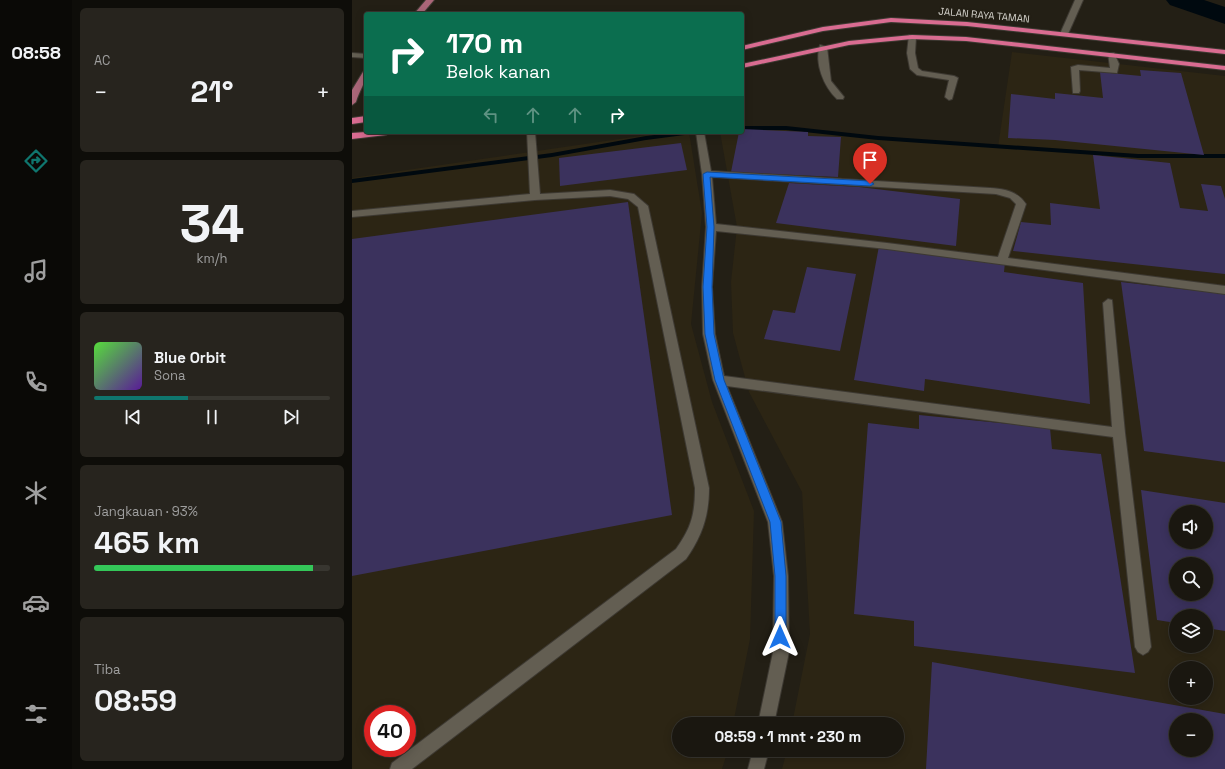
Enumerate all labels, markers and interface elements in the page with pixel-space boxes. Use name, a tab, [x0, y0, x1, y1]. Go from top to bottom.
street label: JALAN RAYA TAMAN	[938, 5, 1030, 25]
text: 170 m	[446, 25, 523, 61]
icon: right	[380, 28, 432, 80]
text: 08:58	[11, 41, 61, 64]
text: AC	[94, 52, 110, 69]
text: Belok kanan	[446, 60, 551, 83]
text: 21°	[190, 72, 234, 111]
text: −	[94, 78, 108, 106]
text: +	[316, 78, 330, 106]
icon: left	[480, 104, 502, 126]
icon: ahead	[522, 104, 544, 126]
icon: ahead	[564, 104, 586, 126]
icon: right	[606, 104, 628, 126]
pin	[853, 143, 887, 184]
icon: directions	[22, 147, 50, 175]
icon: arrive	[859, 149, 881, 171]
text: 34	[180, 191, 244, 257]
text: km/h	[197, 250, 227, 267]
icon: music	[22, 257, 50, 285]
text: Blue Orbit	[154, 348, 226, 367]
text: Sona	[154, 367, 185, 384]
icon: phone	[22, 368, 50, 396]
icon: previous	[122, 406, 144, 428]
icon: pause	[201, 406, 223, 428]
icon: next	[280, 406, 302, 428]
icon: climate	[22, 479, 50, 507]
text: Jangkauan · 93%	[94, 503, 198, 520]
map controls	[1169, 505, 1213, 757]
button: sound	[1169, 505, 1213, 549]
text: 465 km	[94, 523, 200, 562]
button: search	[1169, 557, 1213, 601]
icon: car	[22, 589, 50, 617]
button: layers	[1169, 609, 1213, 653]
position arrow	[759, 616, 801, 658]
text: Tiba	[94, 661, 121, 678]
button: +	[1169, 661, 1213, 705]
text: 08:59	[94, 681, 177, 720]
icon: filters	[22, 700, 50, 728]
speed limit sign: 40	[364, 705, 416, 757]
button: −	[1169, 713, 1213, 757]
text: 08:59 · 1 mnt · 230 m	[715, 727, 861, 746]

